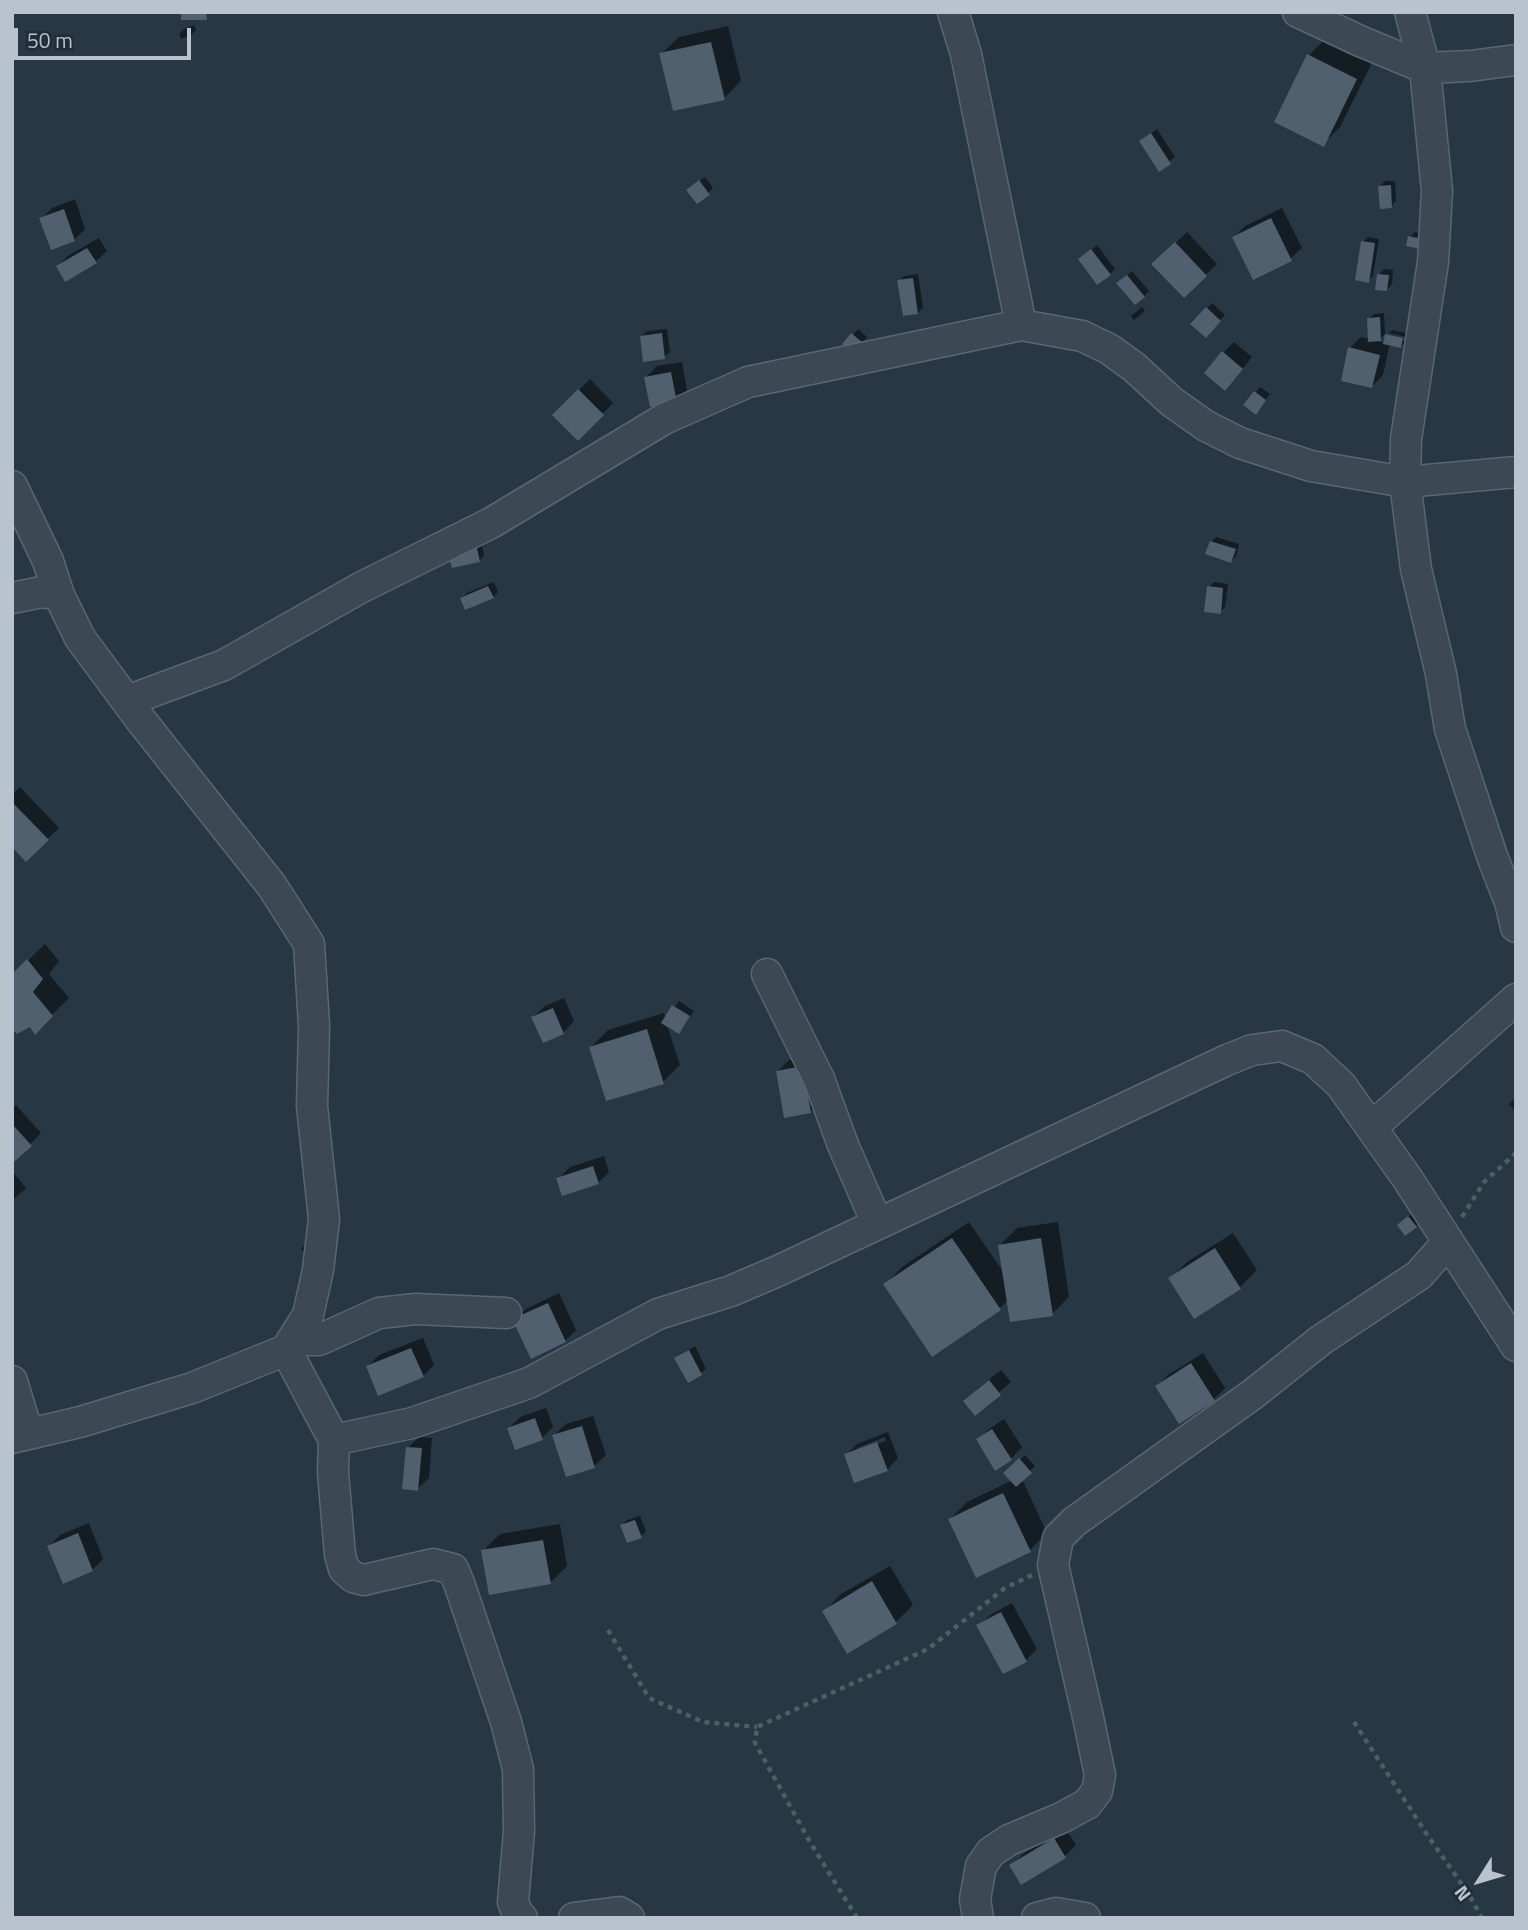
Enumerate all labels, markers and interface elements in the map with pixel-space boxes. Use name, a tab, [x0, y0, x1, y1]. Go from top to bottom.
scale bar	[18, 14, 194, 58]
text: 50 m	[27, 24, 73, 56]
north arrow	[1444, 1846, 1514, 1916]
text: N	[1446, 1880, 1477, 1908]

